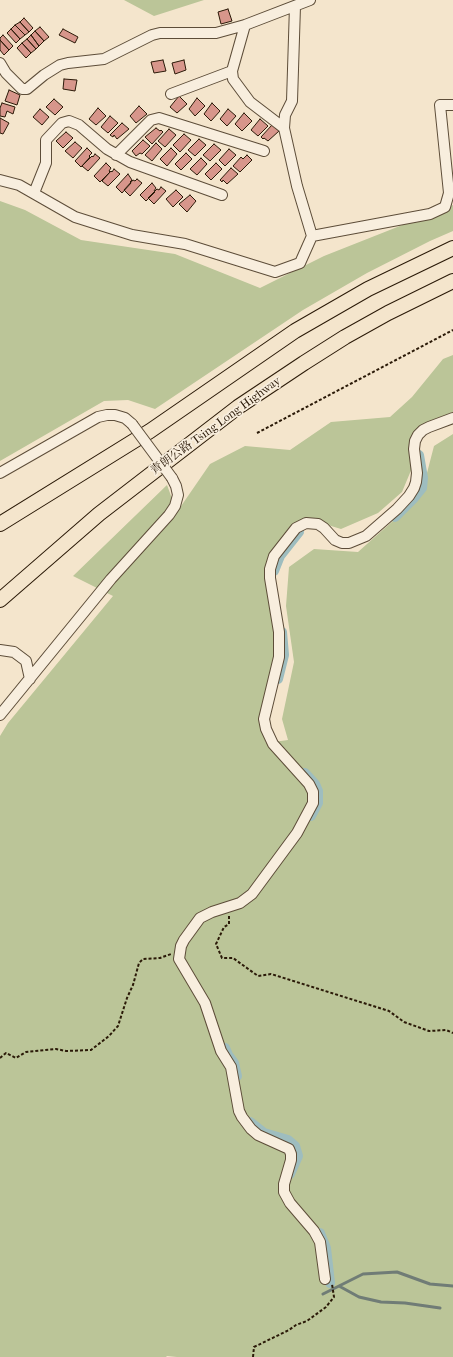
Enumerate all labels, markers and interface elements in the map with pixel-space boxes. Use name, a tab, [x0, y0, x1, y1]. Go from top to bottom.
street label: 青朗公路 Tsing Long Highway	[148, 374, 284, 478]

